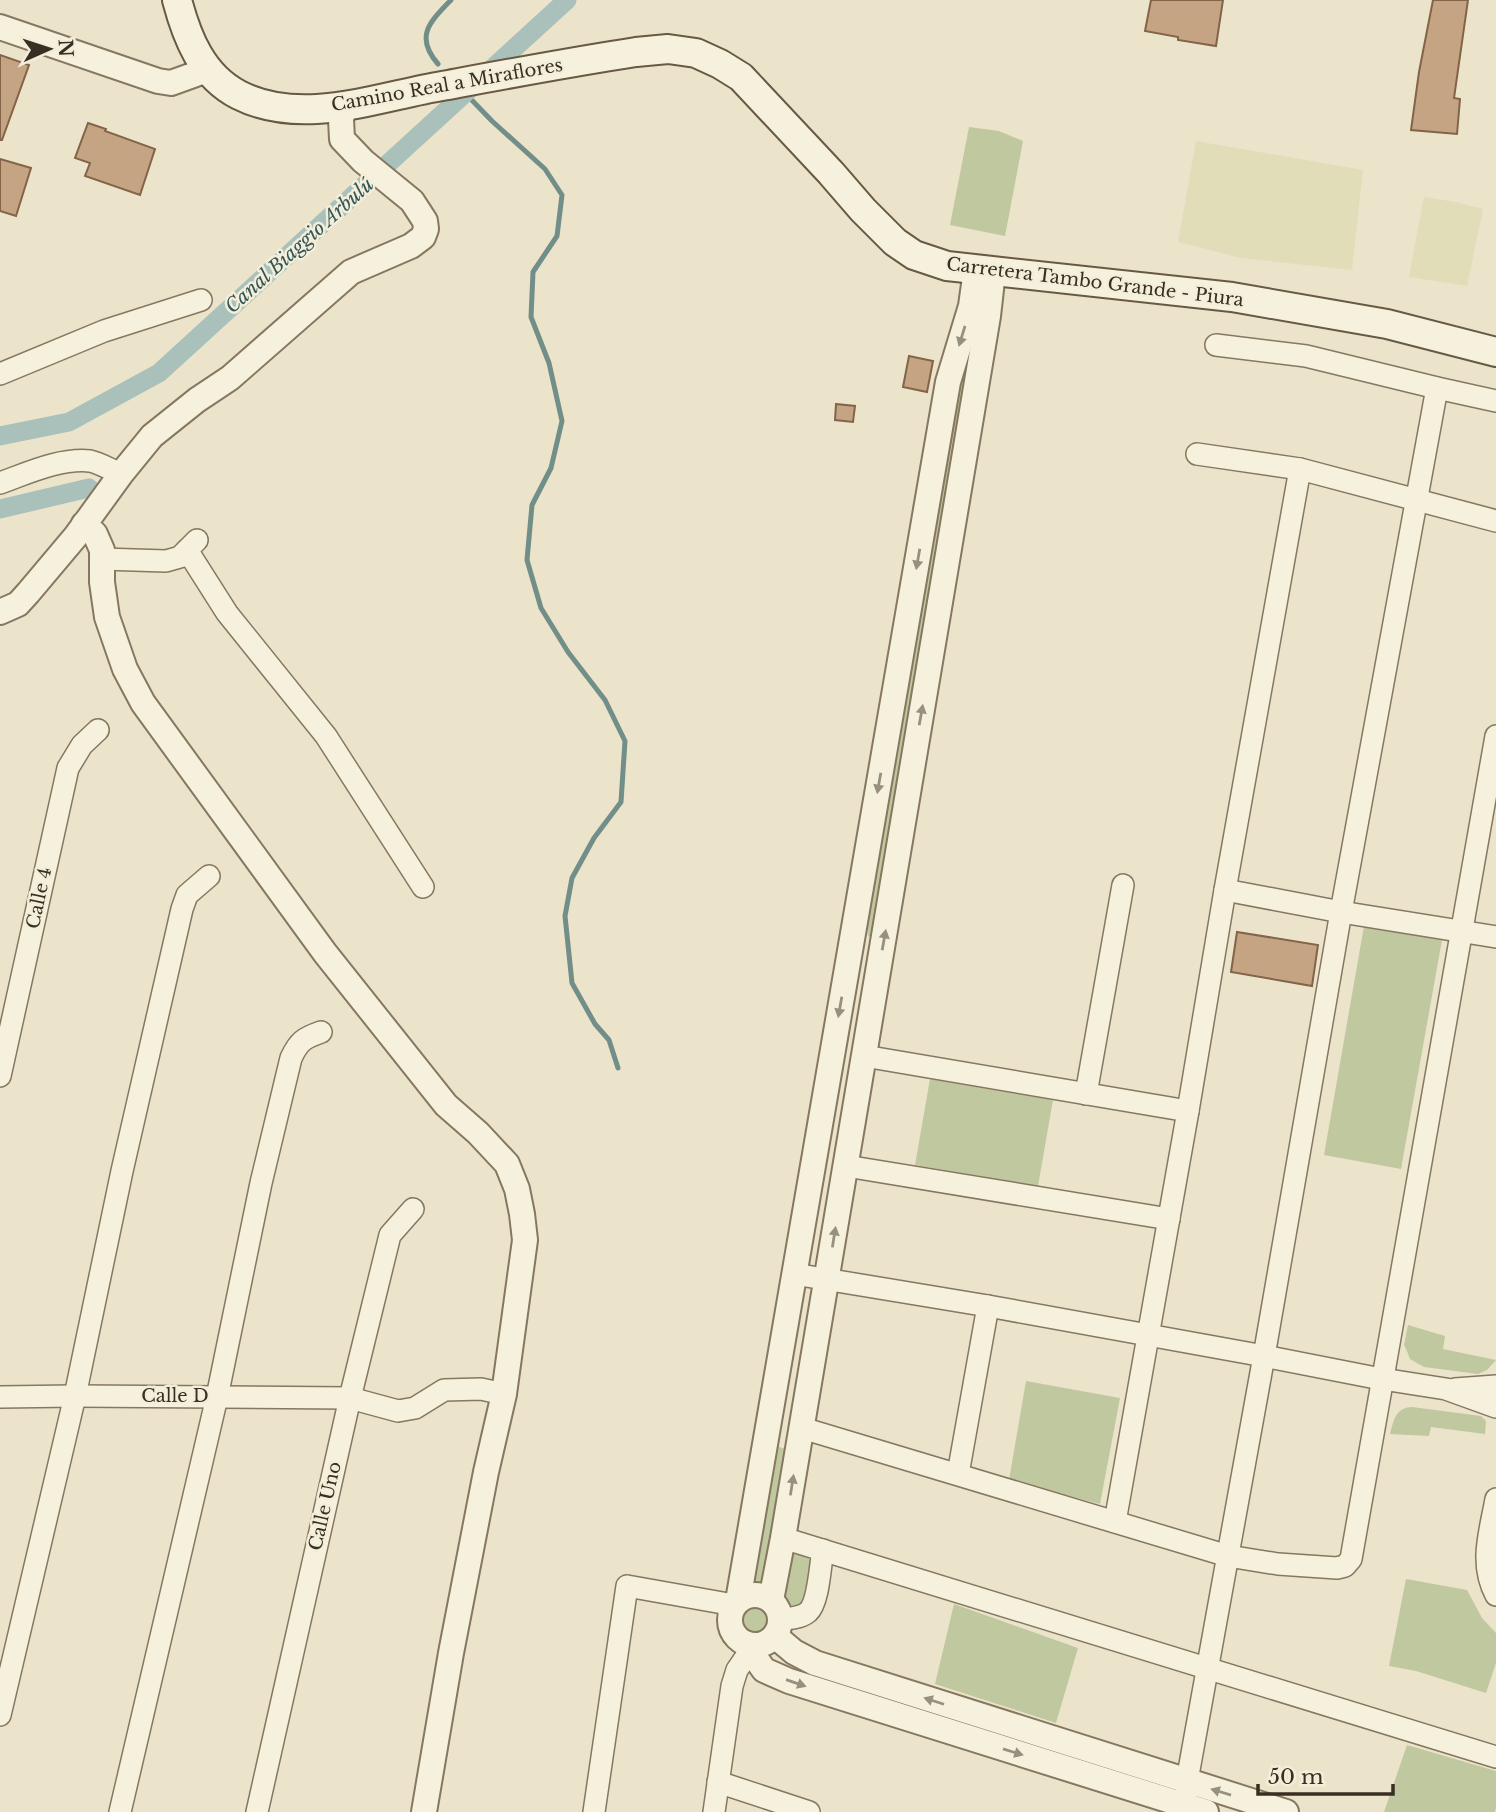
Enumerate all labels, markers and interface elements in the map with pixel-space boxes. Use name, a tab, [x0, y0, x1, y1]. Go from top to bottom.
north arrow	[14, 14, 84, 84]
text: N	[54, 39, 77, 58]
street label: Camino Real a Miraflores	[330, 54, 564, 116]
water label: Canal Biaggio Arbulú	[220, 173, 378, 318]
street label: Carretera Tambo Grande - Piura	[945, 253, 1245, 311]
one-way arrow	[957, 326, 967, 347]
one-way arrow	[912, 548, 923, 570]
one-way arrow	[916, 704, 927, 726]
one-way arrow	[873, 772, 884, 794]
street label: Calle 4	[22, 865, 56, 931]
one-way arrow	[879, 929, 890, 951]
one-way arrow	[834, 996, 845, 1018]
one-way arrow	[829, 1226, 840, 1248]
street label: Calle D	[141, 1385, 209, 1407]
street label: Calle Uno	[304, 1459, 346, 1553]
one-way arrow	[787, 1474, 798, 1496]
one-way arrow	[786, 1678, 807, 1689]
one-way arrow	[924, 1695, 945, 1705]
one-way arrow	[1003, 1747, 1024, 1757]
scale bar	[1258, 1752, 1393, 1796]
text: 50 m	[1268, 1764, 1324, 1790]
one-way arrow	[1210, 1786, 1231, 1796]

